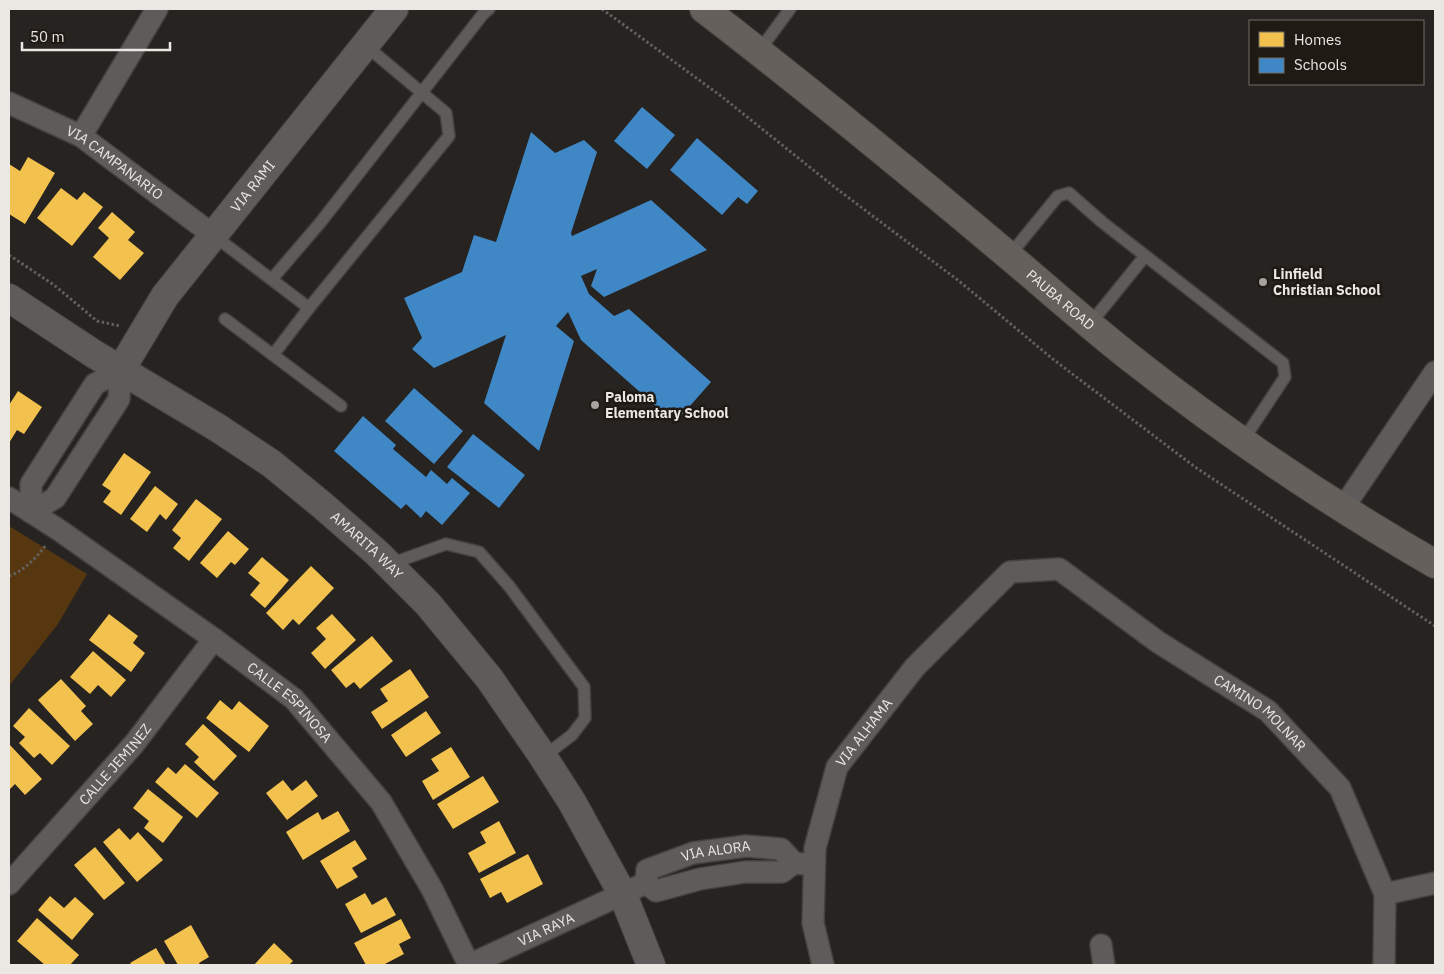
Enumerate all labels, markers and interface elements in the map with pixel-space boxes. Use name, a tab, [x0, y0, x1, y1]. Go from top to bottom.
scale bar	[22, 20, 170, 52]
legend	[1249, 20, 1424, 85]
text: 50 m	[30, 27, 65, 46]
text: Homes	[1294, 30, 1342, 49]
text: Schools	[1294, 55, 1347, 74]
street label: VIA CAMPANARIO	[64, 122, 167, 204]
street label: VIA RAMI	[226, 157, 279, 216]
place label: Linfield Christian School	[1273, 265, 1380, 299]
street label: PAUBA ROAD	[1023, 266, 1098, 334]
marker: Linfield Christian School	[1257, 276, 1269, 288]
place label: Paloma Elementary School	[605, 388, 729, 422]
marker: Paloma Elementary School	[589, 399, 601, 411]
street label: AMARITA WAY	[327, 508, 407, 583]
street label: CALLE ESPINOSA	[244, 658, 336, 746]
street label: CAMINO MOLNAR	[1210, 670, 1310, 755]
street label: VIA ALHAMA	[832, 695, 896, 770]
street label: CALLE JEMINEZ	[75, 720, 155, 809]
street label: VIA ALORA	[679, 836, 752, 866]
street label: VIA RAYA	[515, 908, 577, 950]

